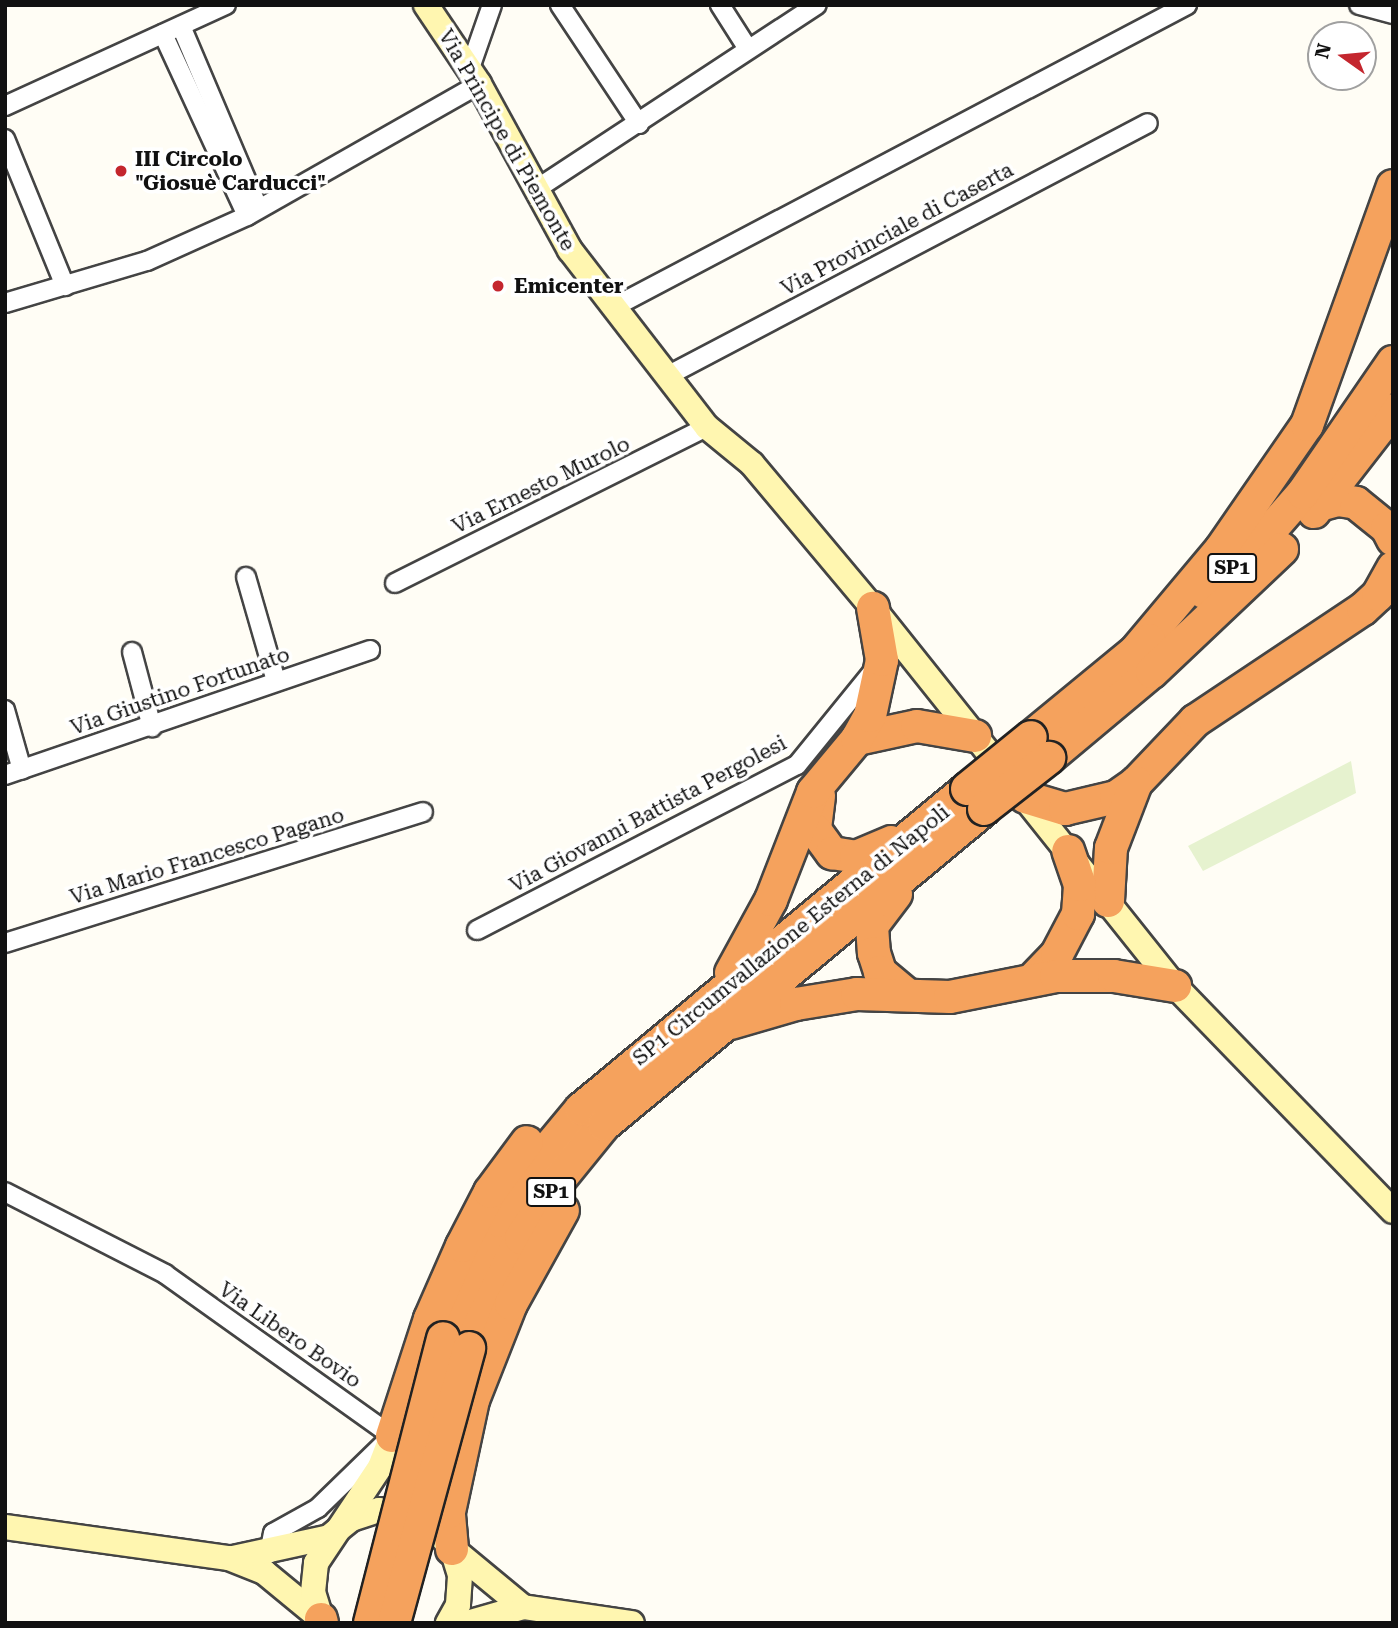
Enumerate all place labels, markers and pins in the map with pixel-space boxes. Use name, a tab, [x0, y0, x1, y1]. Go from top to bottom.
place label: III Circolo "Giosuè Carducci"	[135, 146, 326, 196]
marker: III Circolo "Giosuè Carducci"	[113, 163, 129, 179]
place label: Emicenter	[514, 273, 624, 299]
marker: Emicenter	[488, 276, 508, 296]

